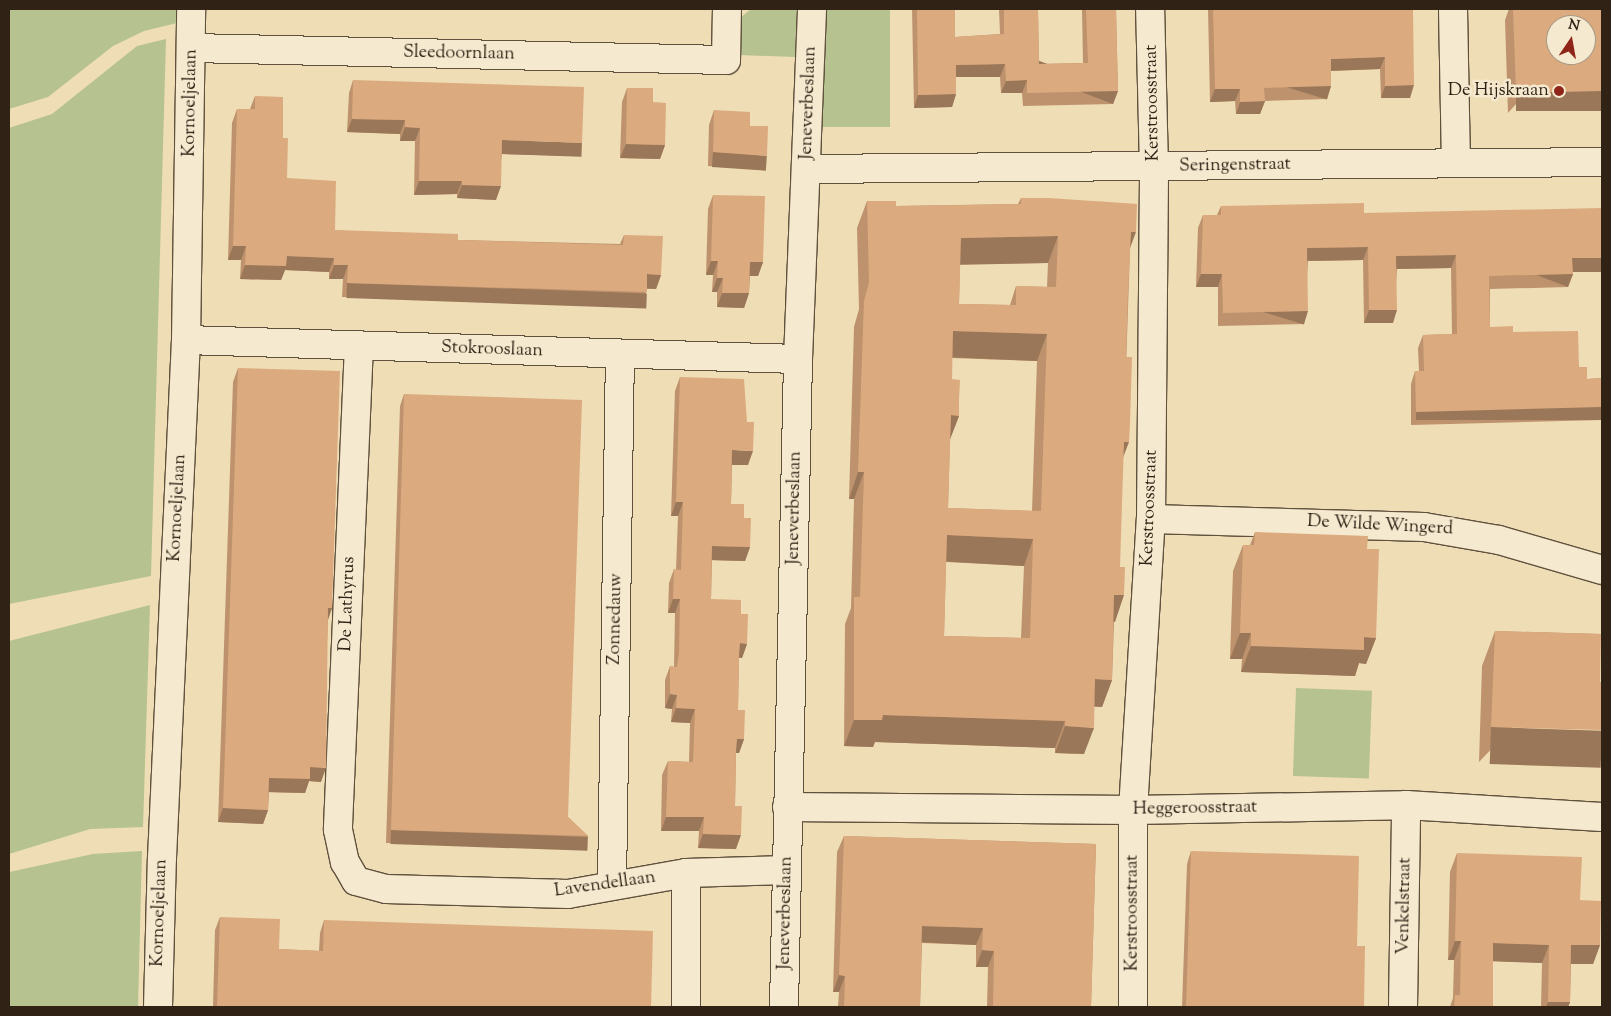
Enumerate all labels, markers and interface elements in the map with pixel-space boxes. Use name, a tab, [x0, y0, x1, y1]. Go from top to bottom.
north arrow	[1546, 15, 1596, 65]
text: N	[1566, 15, 1581, 37]
street label: Sleedoornlaan	[403, 42, 515, 66]
street label: Kerstroosstraat	[1141, 44, 1165, 162]
street label: Jeneverbeslaan	[796, 46, 822, 160]
street label: Kornoeljelaan	[179, 49, 203, 157]
place label: De Hijskraan	[1448, 80, 1549, 102]
marker: De Hijskraan	[1553, 85, 1565, 97]
street label: Seringenstraat	[1179, 154, 1291, 178]
street label: Stokrooslaan	[441, 337, 543, 363]
street label: Kerstroosstraat	[1137, 449, 1163, 567]
street label: Jeneverbeslaan	[783, 451, 807, 565]
street label: Kornoeljelaan	[164, 454, 192, 562]
street label: De Wilde Wingerd	[1306, 511, 1454, 541]
street label: De Lathyrus	[336, 556, 360, 652]
street label: Zonnedauw	[604, 573, 628, 665]
street label: Heggeroosstraat	[1133, 797, 1257, 821]
street label: Kerstroosstraat	[1122, 855, 1144, 971]
street label: Jeneverbeslaan	[774, 856, 798, 970]
street label: Venkelstraat	[1393, 857, 1417, 955]
street label: Kornoeljelaan	[147, 859, 173, 967]
street label: Lavendellaan	[553, 867, 657, 903]

